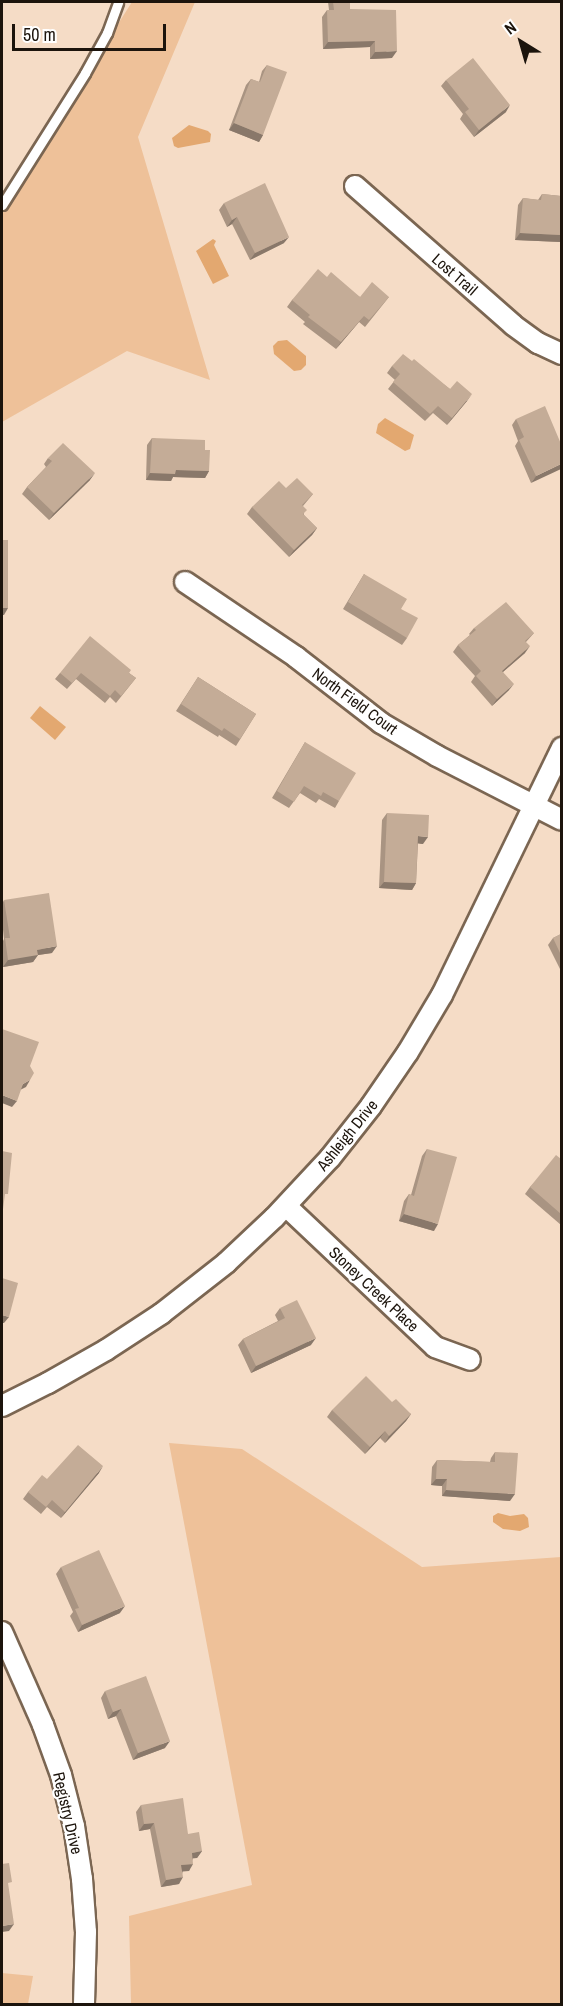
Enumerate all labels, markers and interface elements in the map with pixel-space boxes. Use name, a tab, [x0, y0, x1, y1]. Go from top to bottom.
scale bar	[15, 12, 170, 50]
north arrow	[491, 12, 551, 72]
text: N	[500, 16, 521, 39]
text: 50 m	[23, 22, 56, 47]
street label: Lost Trail	[428, 249, 482, 299]
street label: North Field Court	[309, 664, 401, 738]
street label: Ashleigh Drive	[312, 1096, 382, 1174]
street label: Stoney Creek Place	[325, 1242, 423, 1336]
street label: Registry Drive	[49, 1770, 87, 1856]

